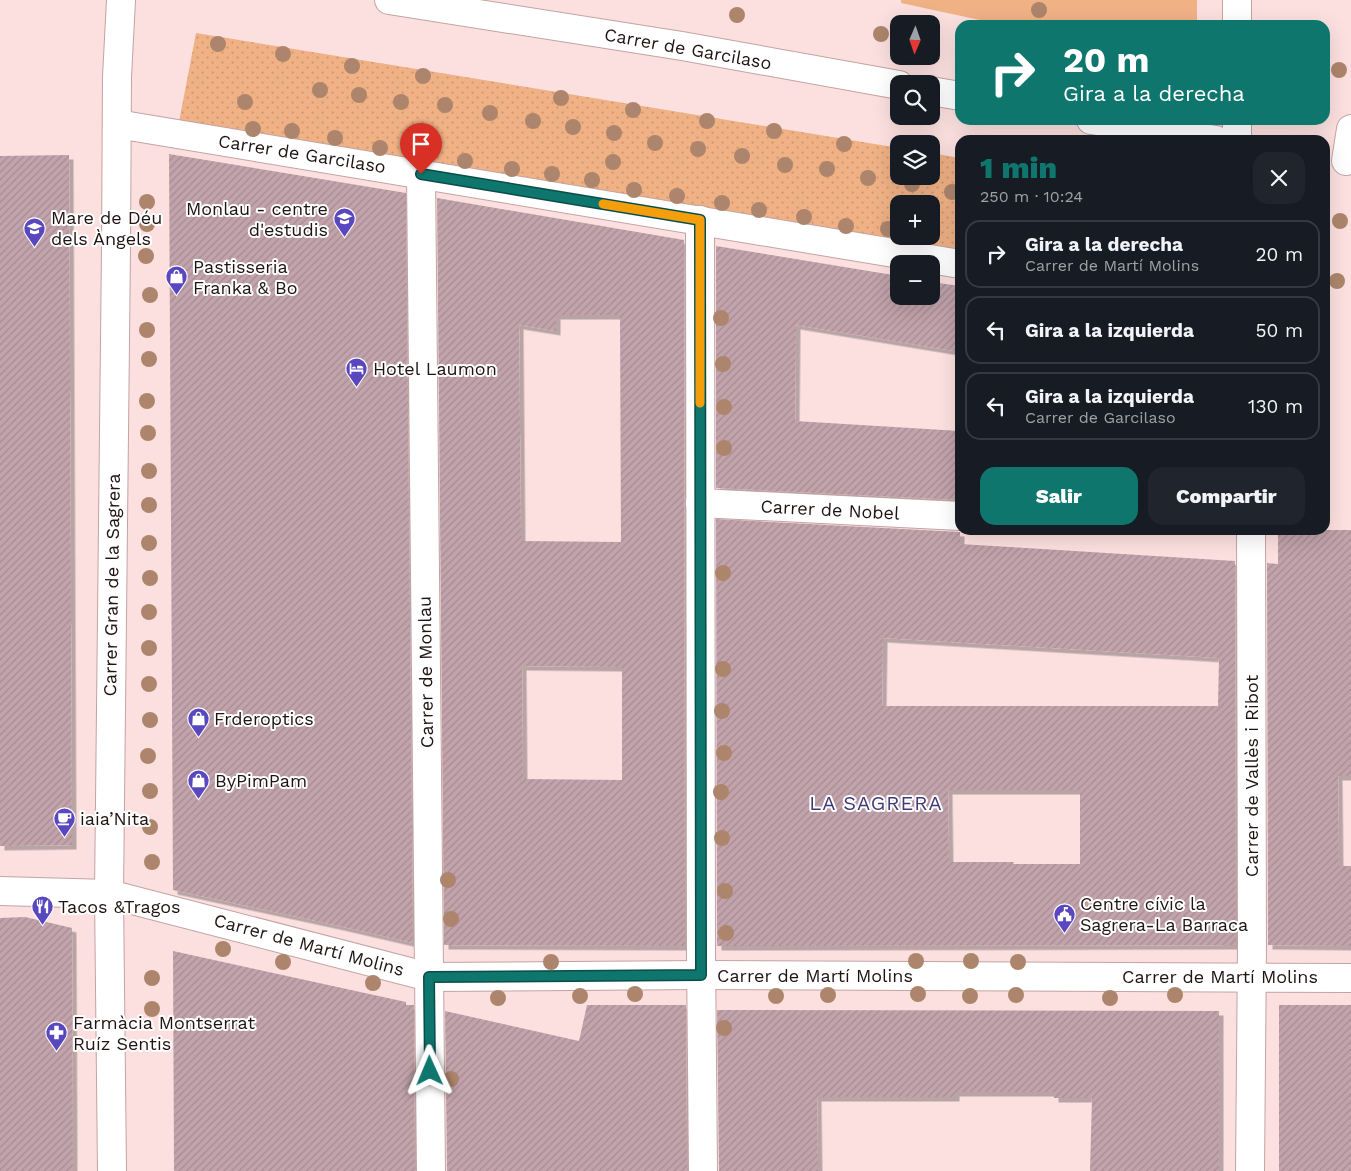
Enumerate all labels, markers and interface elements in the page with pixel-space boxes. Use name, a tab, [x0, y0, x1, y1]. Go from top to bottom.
north arrow	[890, 15, 940, 65]
map controls	[890, 15, 940, 305]
street label: Carrer de Garcilaso	[603, 23, 773, 74]
text: 20 m	[1063, 39, 1149, 81]
icon: right	[980, 40, 1045, 105]
button: search	[890, 75, 940, 125]
text: Gira a la derecha	[1063, 81, 1245, 106]
pin	[400, 123, 442, 174]
street label: Carrer de Garcilaso	[217, 130, 387, 177]
icon: arrive	[407, 130, 435, 158]
button: layers	[890, 135, 940, 185]
text: 1 min	[980, 150, 1057, 185]
button: close	[1253, 152, 1305, 204]
text: 250 m · 10:24	[980, 187, 1083, 206]
button: +	[890, 195, 940, 245]
place label: Monlau - centre d'estudis	[186, 198, 328, 240]
place label: Mare de Déu dels Àngels	[51, 207, 162, 249]
school or university icon: Monlau - centre d'estudis	[332, 207, 356, 238]
school or university icon: Mare de Déu dels Àngels	[23, 216, 47, 247]
text: Gira a la derecha	[1025, 233, 1183, 256]
icon: right	[982, 240, 1010, 268]
text: 20 m	[1256, 243, 1303, 266]
button: −	[890, 255, 940, 305]
place label: Pastisseria Franka & Bo	[193, 256, 298, 298]
text: Carrer de Martí Molins	[1025, 256, 1199, 275]
shop icon: Pastisseria Franka & Bo	[165, 265, 189, 296]
icon: left	[982, 316, 1010, 344]
text: Gira a la izquierda	[1025, 319, 1194, 342]
text: 50 m	[1256, 319, 1303, 342]
hotel icon: Hotel Laumon	[345, 357, 369, 388]
place label: Hotel Laumon	[373, 358, 497, 379]
text: Gira a la izquierda	[1025, 385, 1194, 408]
icon: left	[982, 392, 1010, 420]
text: 130 m	[1248, 395, 1303, 418]
text: Carrer de Garcilaso	[1025, 408, 1176, 427]
button: Salir	[980, 467, 1138, 525]
button: Compartir	[1148, 467, 1305, 525]
street label: Carrer Gran de la Sagrera	[99, 473, 124, 697]
street label: Carrer de Nobel	[760, 495, 901, 524]
street label: Carrer de Monlau	[414, 596, 437, 748]
street label: Carrer de Vallès i Ribot	[1241, 674, 1262, 877]
shop icon: Frderoptics	[186, 707, 210, 738]
place label: Frderoptics	[214, 708, 314, 729]
shop icon: ByPimPam	[187, 769, 211, 800]
place label: ByPimPam	[215, 770, 307, 791]
district label: LA SAGRERA	[809, 791, 943, 815]
cafe icon: iaia’Nita	[52, 807, 76, 838]
place label: iaia’Nita	[80, 808, 149, 829]
place label: Centre cívic la Sagrera-La Barraca	[1080, 893, 1248, 935]
restaurant icon: Tacos &Tragos	[30, 895, 54, 926]
place label: Tacos &Tragos	[58, 896, 181, 917]
public building icon: Centre cívic la Sagrera-La Barraca	[1052, 902, 1076, 933]
street label: Carrer de Martí Molins	[212, 909, 406, 980]
street label: Carrer de Martí Molins	[717, 965, 913, 986]
street label: Carrer de Martí Molins	[1122, 966, 1318, 987]
place label: Farmàcia Montserrat Ruíz Sentis	[73, 1012, 255, 1054]
pharmacy icon: Farmàcia Montserrat Ruíz Sentis	[45, 1021, 69, 1052]
position arrow	[403, 1044, 455, 1096]

